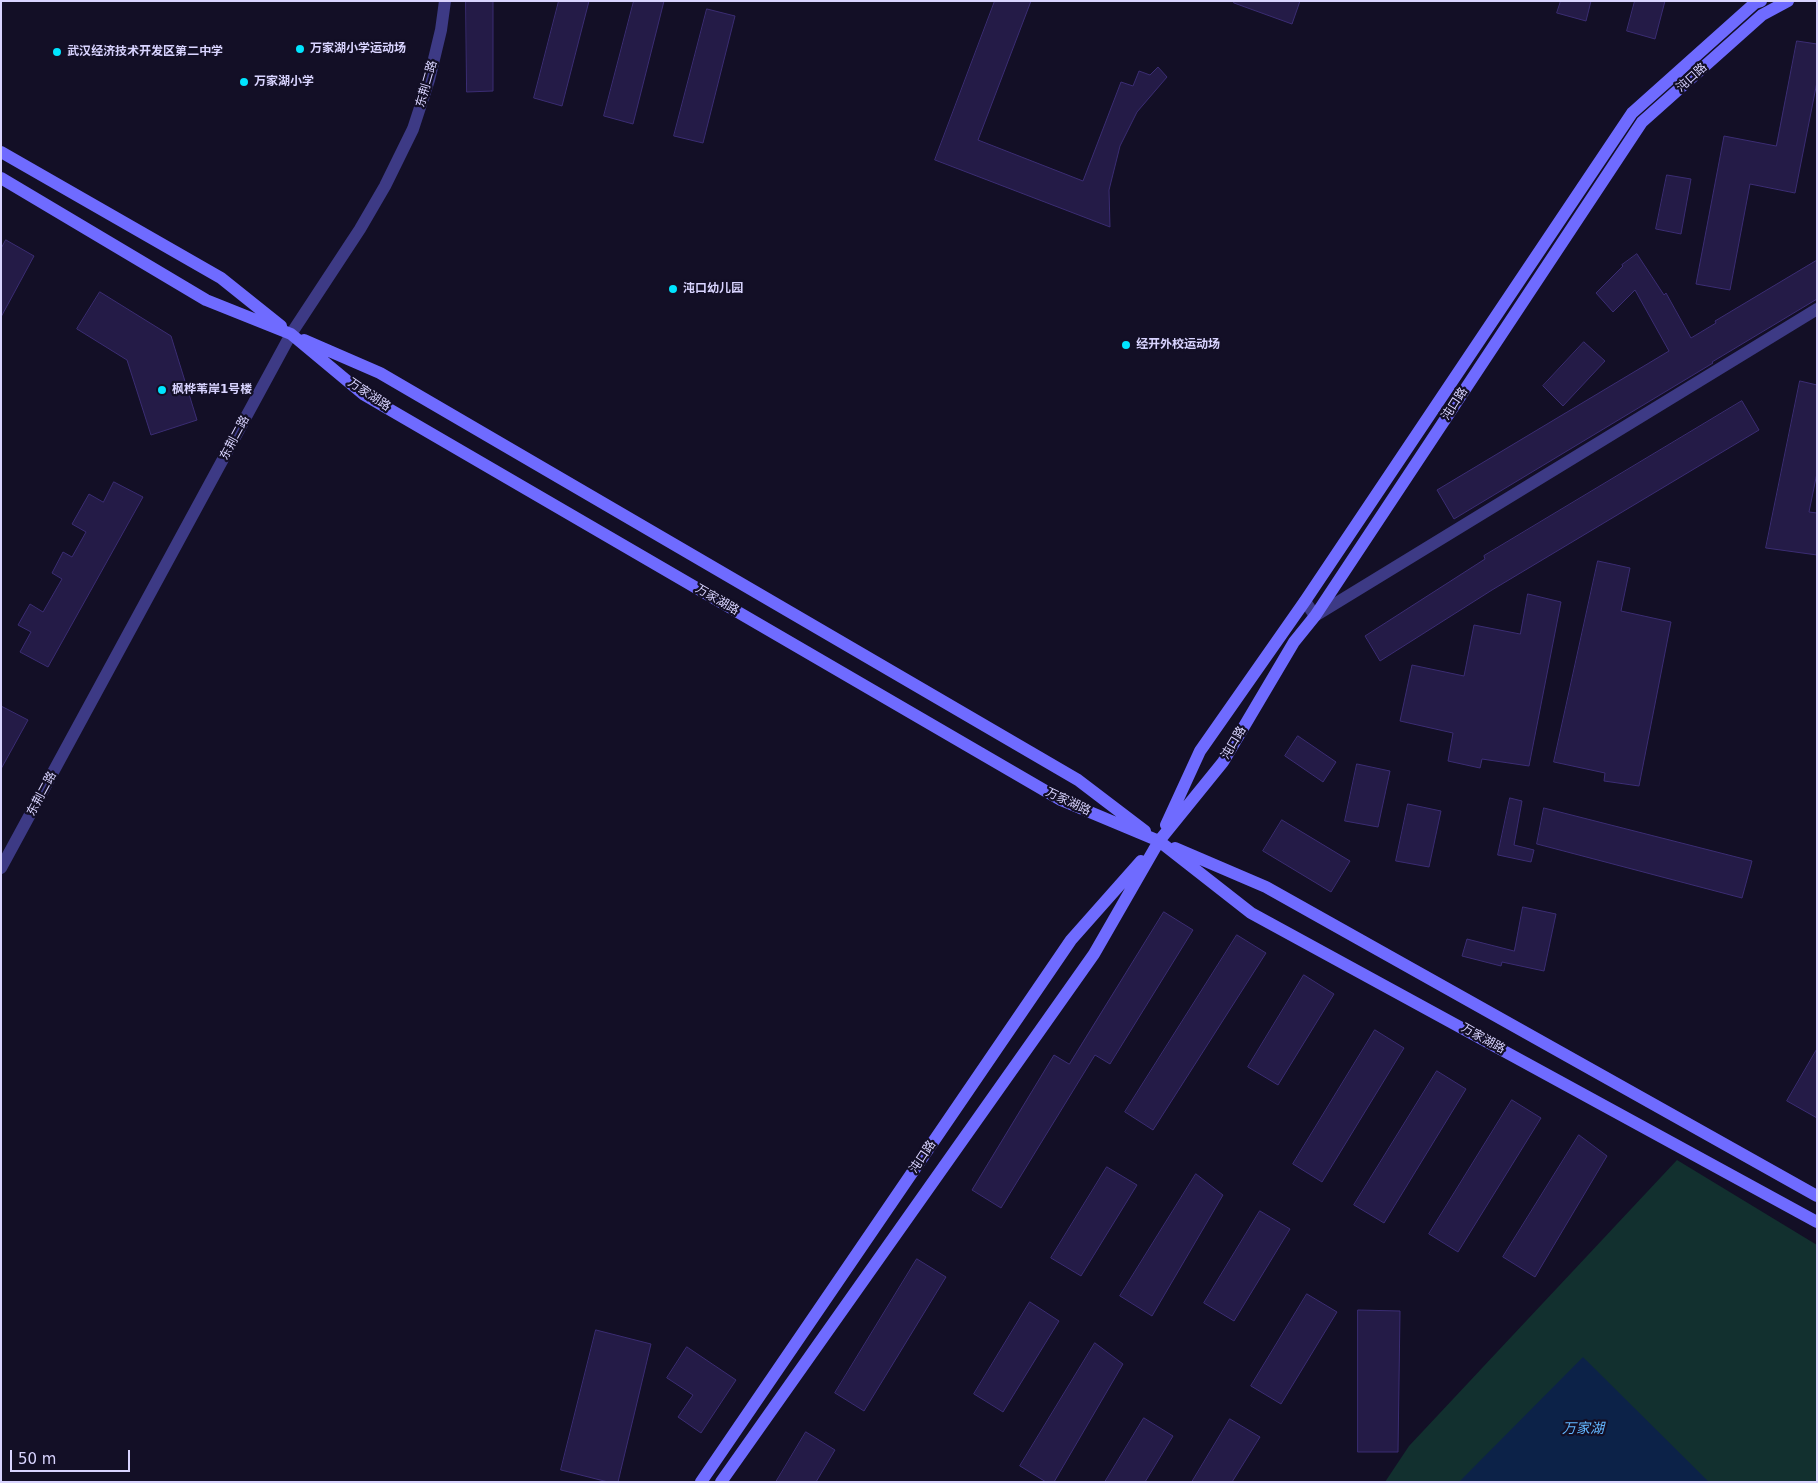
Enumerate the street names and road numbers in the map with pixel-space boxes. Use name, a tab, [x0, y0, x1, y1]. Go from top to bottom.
street label: 东荆二路	[413, 59, 441, 109]
street label: 沌口路	[1674, 61, 1710, 95]
street label: 万家湖路	[345, 376, 393, 414]
street label: 沌口路	[1439, 385, 1471, 423]
street label: 东荆二路	[217, 413, 253, 463]
street label: 万家湖路	[693, 582, 741, 618]
street label: 沌口路	[1219, 724, 1249, 762]
street label: 东荆二路	[24, 769, 60, 819]
street label: 万家湖路	[1043, 785, 1093, 819]
street label: 万家湖路	[1459, 1021, 1507, 1057]
street label: 沌口路	[907, 1138, 939, 1176]

